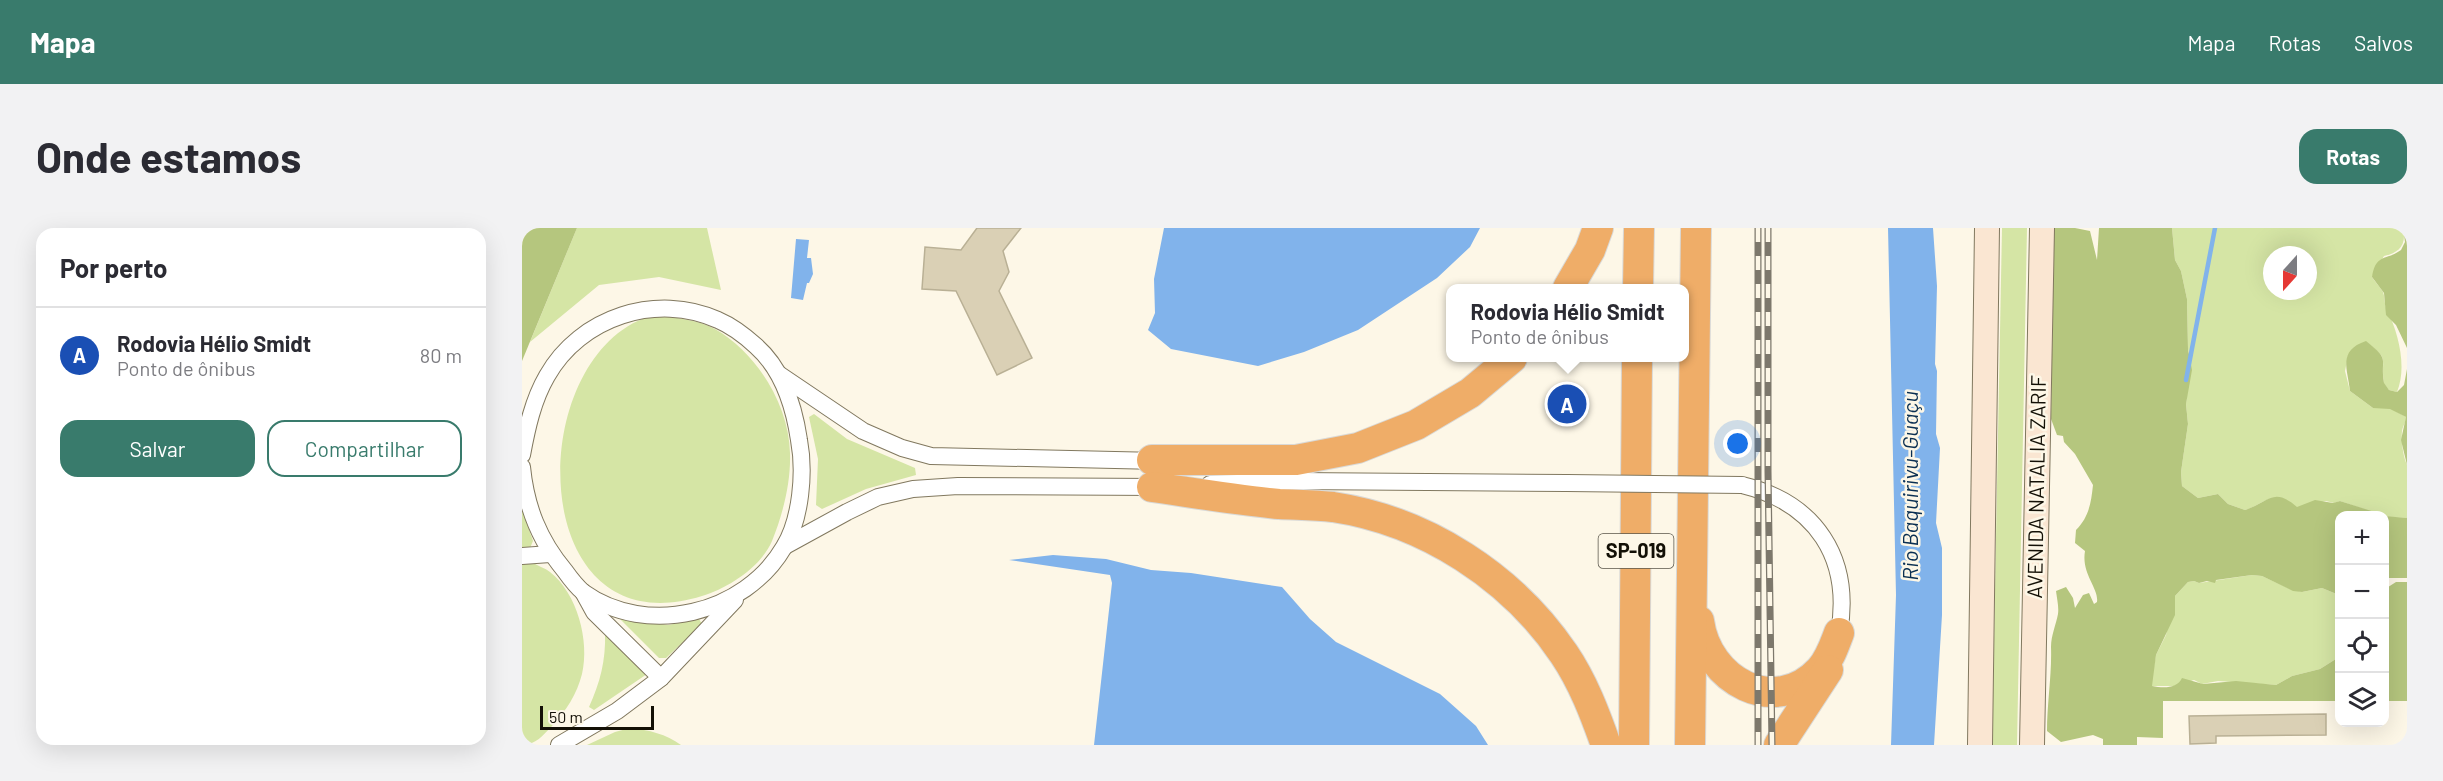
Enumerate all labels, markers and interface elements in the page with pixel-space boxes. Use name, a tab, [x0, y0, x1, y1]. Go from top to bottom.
text: Mapa	[30, 25, 96, 59]
text: Mapa	[2187, 30, 2235, 55]
text: Rotas	[2268, 30, 2321, 55]
text: Salvos	[2354, 30, 2413, 55]
button: Rotas	[2299, 129, 2407, 184]
text: Onde estamos	[36, 131, 301, 181]
north arrow	[2263, 246, 2317, 300]
text: Por perto	[60, 252, 168, 283]
popup	[1446, 284, 1689, 362]
text: Rodovia Hélio Smidt	[1470, 298, 1665, 324]
text: Ponto de ônibus	[1470, 324, 1609, 348]
text: Rodovia Hélio Smidt	[117, 330, 311, 356]
text: A	[73, 343, 86, 367]
text: 80 m	[420, 343, 462, 367]
text: Ponto de ônibus	[117, 356, 255, 380]
street label: AVENIDA NATALIA ZARIF	[2021, 375, 2050, 599]
pin: A	[1548, 382, 1586, 426]
water label: Rio Baquirivu-Guaçu	[1896, 391, 1922, 581]
button: Salvar	[60, 420, 255, 477]
button: Compartilhar	[267, 420, 462, 477]
your location	[1723, 429, 1752, 458]
map controls	[2335, 511, 2389, 727]
button: +	[2335, 511, 2389, 565]
road number: SP-019	[1598, 534, 1674, 568]
button: −	[2335, 565, 2389, 619]
button: locate	[2335, 619, 2389, 673]
button: layers	[2335, 673, 2389, 727]
scale bar	[540, 703, 654, 730]
text: 50 m	[549, 707, 583, 726]

